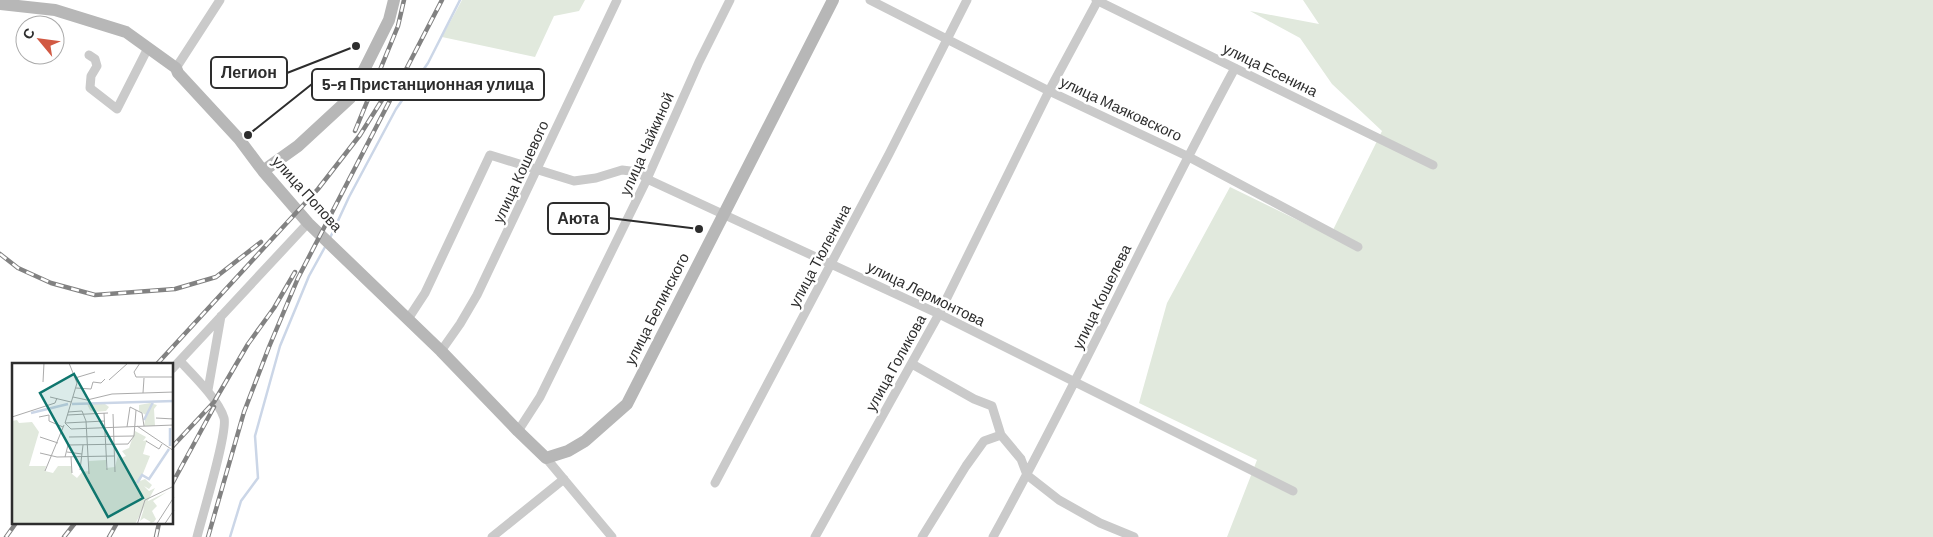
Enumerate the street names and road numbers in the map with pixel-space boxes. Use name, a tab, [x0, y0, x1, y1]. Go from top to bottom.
street label: улица Есенина	[1220, 38, 1321, 100]
street label: улица Маяковского	[1058, 72, 1185, 144]
street label: улица Чайкиной	[615, 89, 677, 198]
street label: улица Кошевого	[488, 117, 552, 226]
street label: улица Попова	[269, 152, 347, 235]
street label: улица Тюленина	[784, 200, 854, 310]
street label: улица Кошелева	[1068, 241, 1135, 352]
street label: улица Белинского	[620, 249, 692, 368]
street label: улица Лермонтова	[865, 257, 989, 330]
street label: улица Голикова	[861, 310, 929, 414]

